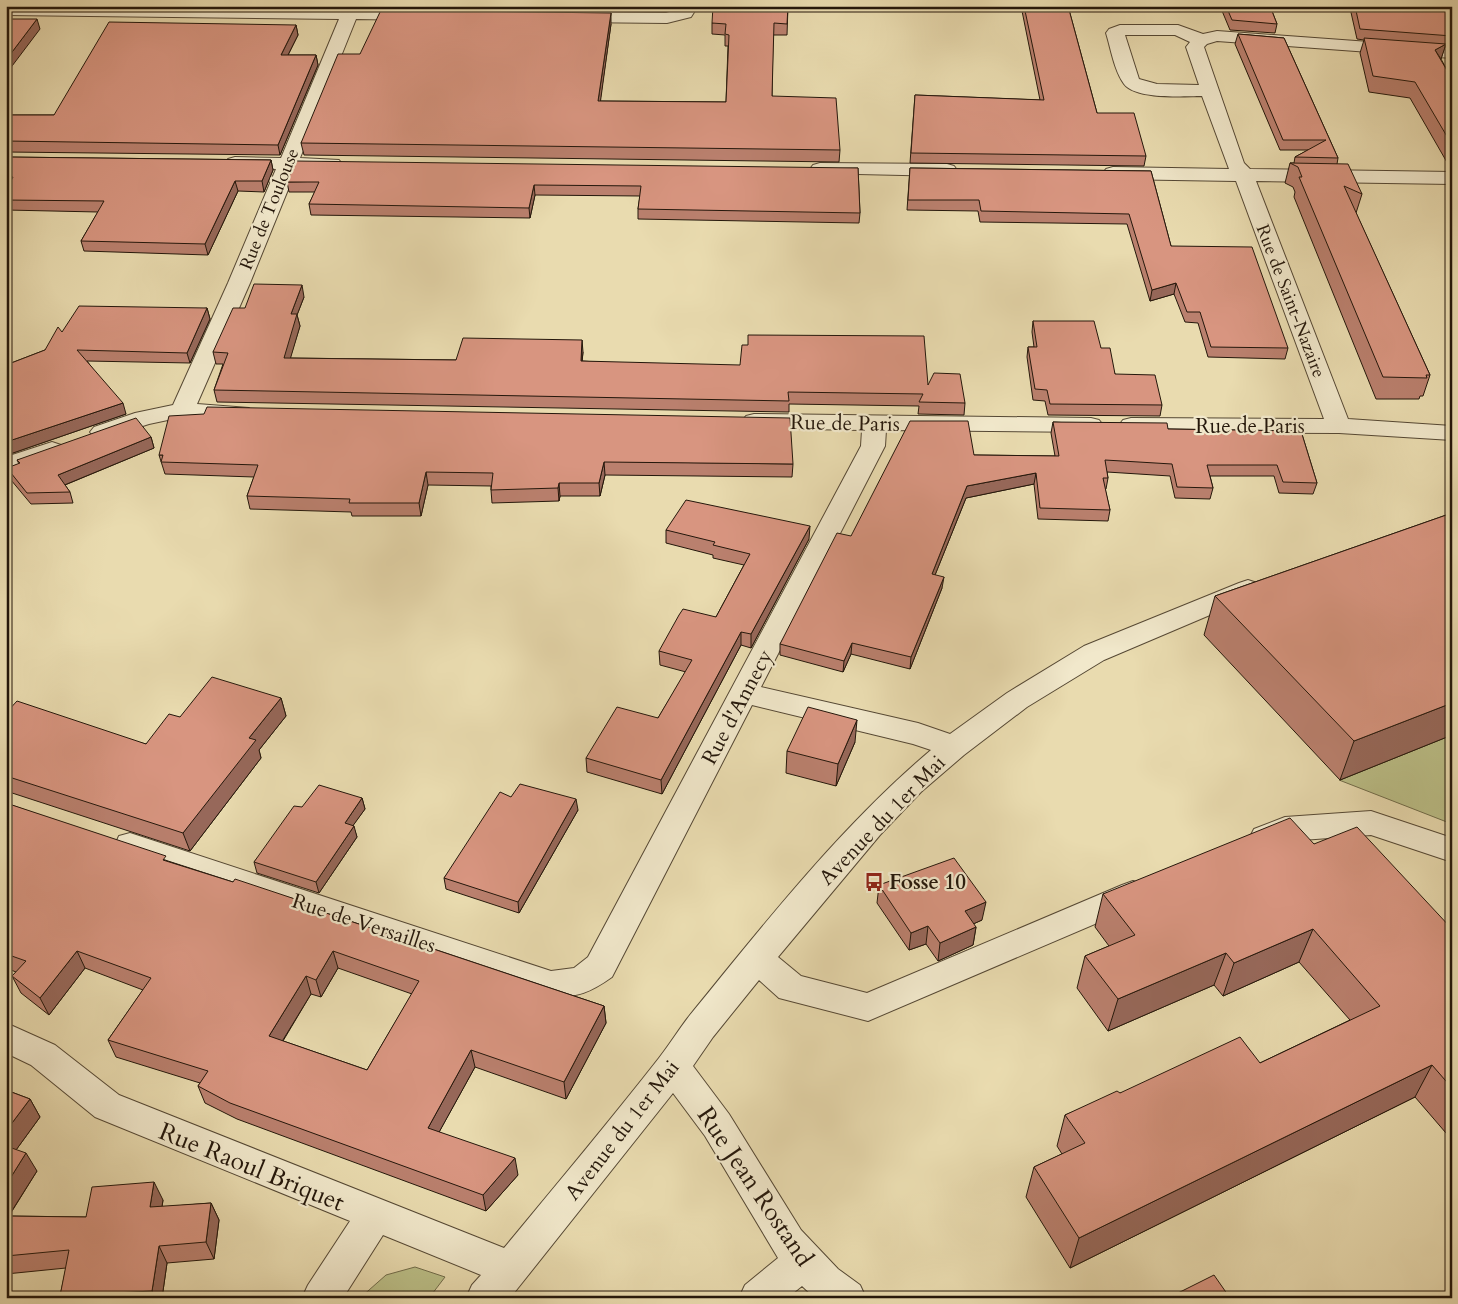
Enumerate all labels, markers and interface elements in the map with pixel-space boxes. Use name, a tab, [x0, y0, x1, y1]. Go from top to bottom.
street label: Rue de Toulouse	[234, 145, 305, 274]
street label: Rue de Saint-Nazaire	[1250, 221, 1331, 382]
street label: Rue de Paris	[790, 408, 900, 439]
street label: Rue de Paris	[1195, 412, 1305, 441]
street label: Rue d'Annecy	[695, 645, 780, 770]
street label: Avenue du 1er Mai	[813, 749, 952, 892]
place label: Fosse 10	[889, 868, 966, 897]
bus stop icon: Fosse 10	[863, 871, 885, 893]
street label: Rue de Versailles	[288, 887, 439, 960]
street label: Avenue du 1er Mai	[559, 1054, 686, 1206]
street label: Rue Jean Rostand	[689, 1100, 822, 1274]
street label: Rue Raoul Briquet	[154, 1114, 349, 1220]

